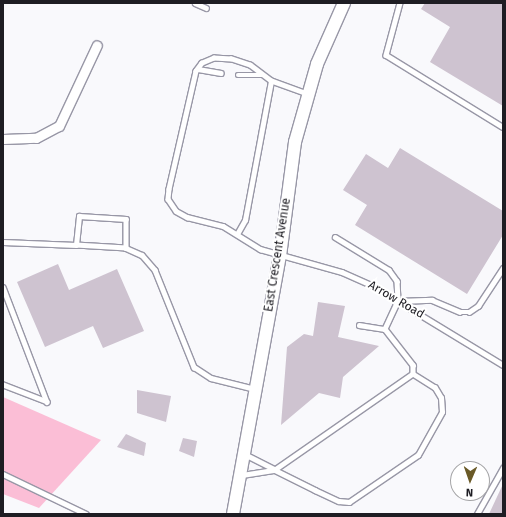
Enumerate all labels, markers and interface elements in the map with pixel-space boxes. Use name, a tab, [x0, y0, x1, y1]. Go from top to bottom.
street label: East Crescent Avenue	[262, 197, 294, 313]
street label: Arrow Road	[365, 278, 427, 322]
north arrow	[450, 461, 490, 501]
text: N	[466, 486, 473, 499]

